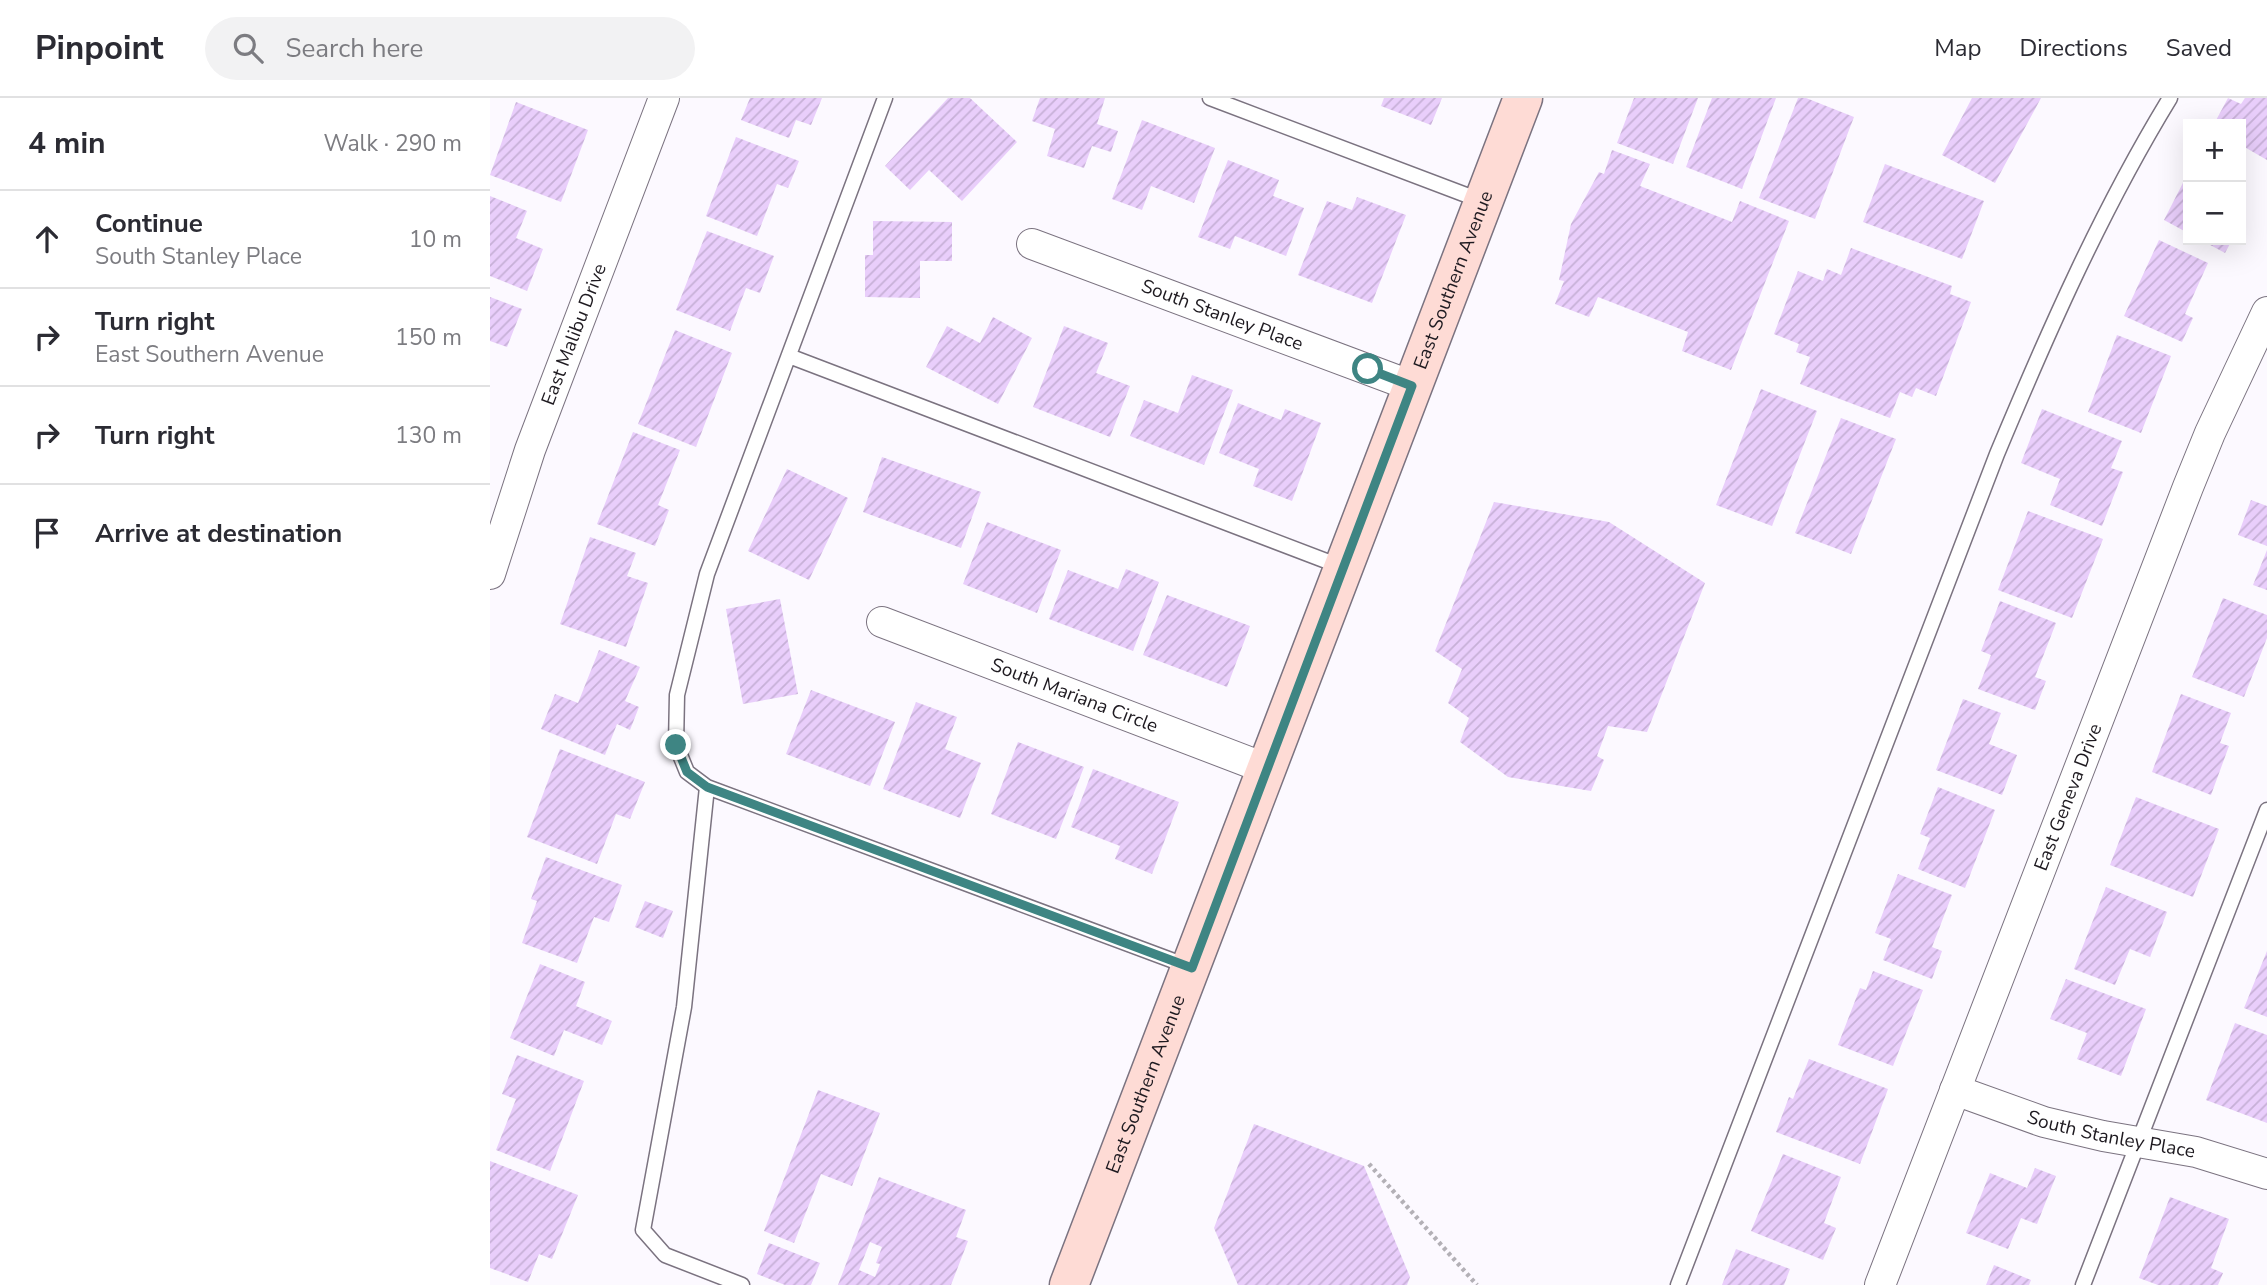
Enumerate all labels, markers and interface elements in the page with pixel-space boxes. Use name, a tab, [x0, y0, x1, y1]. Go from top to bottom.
search box	[205, 17, 695, 80]
text: Pinpoint	[35, 26, 163, 71]
icon: search	[229, 29, 267, 67]
text: Search here	[285, 31, 423, 66]
text: Map	[1934, 32, 1981, 64]
text: Directions	[2019, 32, 2128, 64]
text: Saved	[2166, 32, 2232, 64]
map controls	[2183, 119, 2246, 245]
button: +	[2183, 119, 2246, 182]
text: 4 min	[28, 123, 106, 164]
text: Walk · 290 m	[323, 128, 462, 159]
button: −	[2183, 182, 2246, 245]
street label: East Southern Avenue	[1407, 187, 1499, 373]
text: Continue	[95, 206, 203, 241]
icon: ahead	[28, 220, 66, 258]
text: 10 m	[409, 224, 462, 255]
text: South Stanley Place	[95, 241, 302, 272]
street label: East Malibu Drive	[535, 260, 613, 409]
street label: South Stanley Place	[1137, 273, 1307, 357]
text: Turn right	[95, 304, 214, 339]
icon: right	[28, 318, 66, 356]
text: 150 m	[395, 322, 462, 353]
text: East Southern Avenue	[95, 339, 324, 370]
route start	[1352, 353, 1383, 384]
icon: right	[28, 416, 66, 454]
text: Turn right	[95, 418, 214, 453]
text: 130 m	[395, 420, 462, 451]
icon: arrive	[28, 514, 66, 552]
text: Arrive at destination	[95, 516, 342, 551]
street label: South Mariana Circle	[987, 652, 1162, 739]
street label: East Geneva Drive	[2028, 720, 2109, 875]
route end	[660, 729, 691, 760]
street label: East Southern Avenue	[1100, 991, 1192, 1177]
street label: South Stanley Place	[2023, 1104, 2197, 1165]

